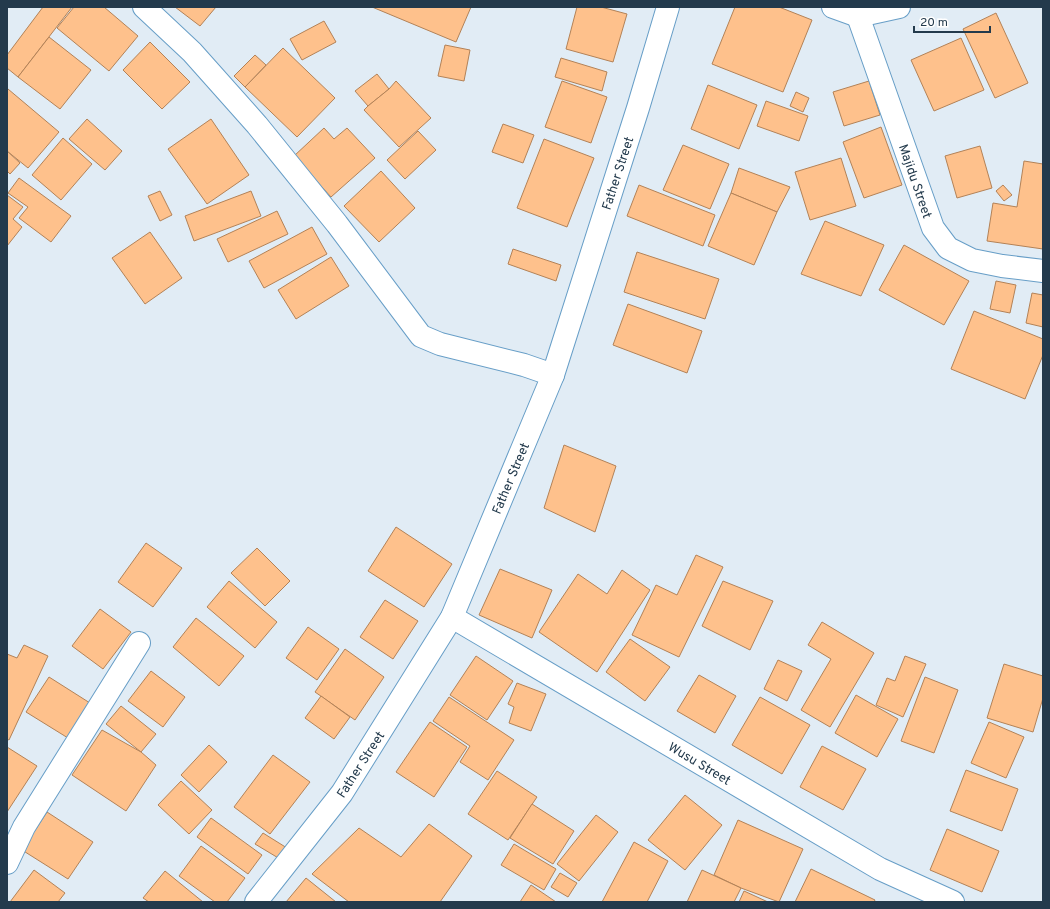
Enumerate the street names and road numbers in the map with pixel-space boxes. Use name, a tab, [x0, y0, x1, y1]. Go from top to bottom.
street label: Father Street	[600, 135, 638, 212]
street label: Majidu Street	[894, 142, 934, 221]
street label: Father Street	[490, 441, 534, 517]
street label: Father Street	[334, 729, 389, 801]
street label: Wusu Street	[665, 740, 733, 790]

